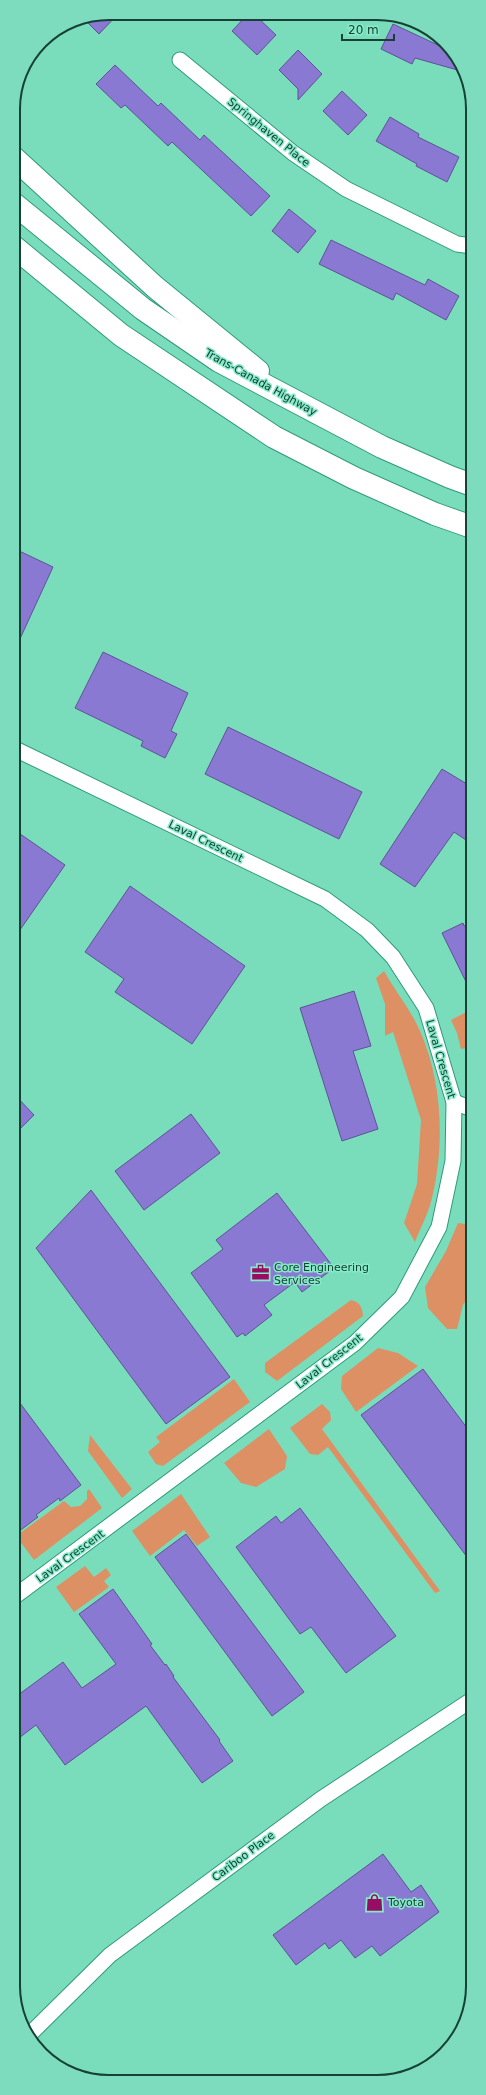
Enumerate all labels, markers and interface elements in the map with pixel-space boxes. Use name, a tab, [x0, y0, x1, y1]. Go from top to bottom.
scale bar	[342, 16, 394, 42]
text: 20 m	[348, 23, 379, 37]
street label: Springhaven Place	[225, 95, 313, 170]
street label: Trans-Canada Highway	[202, 346, 319, 419]
street label: Laval Crescent	[166, 818, 246, 865]
street label: Laval Crescent	[423, 1018, 458, 1101]
place label: Core Engineering Services	[274, 1261, 369, 1287]
office icon: Core Engineering Services	[251, 1263, 271, 1283]
street label: Laval Crescent	[293, 1331, 366, 1392]
street label: Laval Crescent	[34, 1527, 108, 1586]
street label: Cariboo Place	[209, 1828, 277, 1884]
shop icon: Toyota	[365, 1892, 385, 1912]
place label: Toyota	[387, 1896, 424, 1909]

